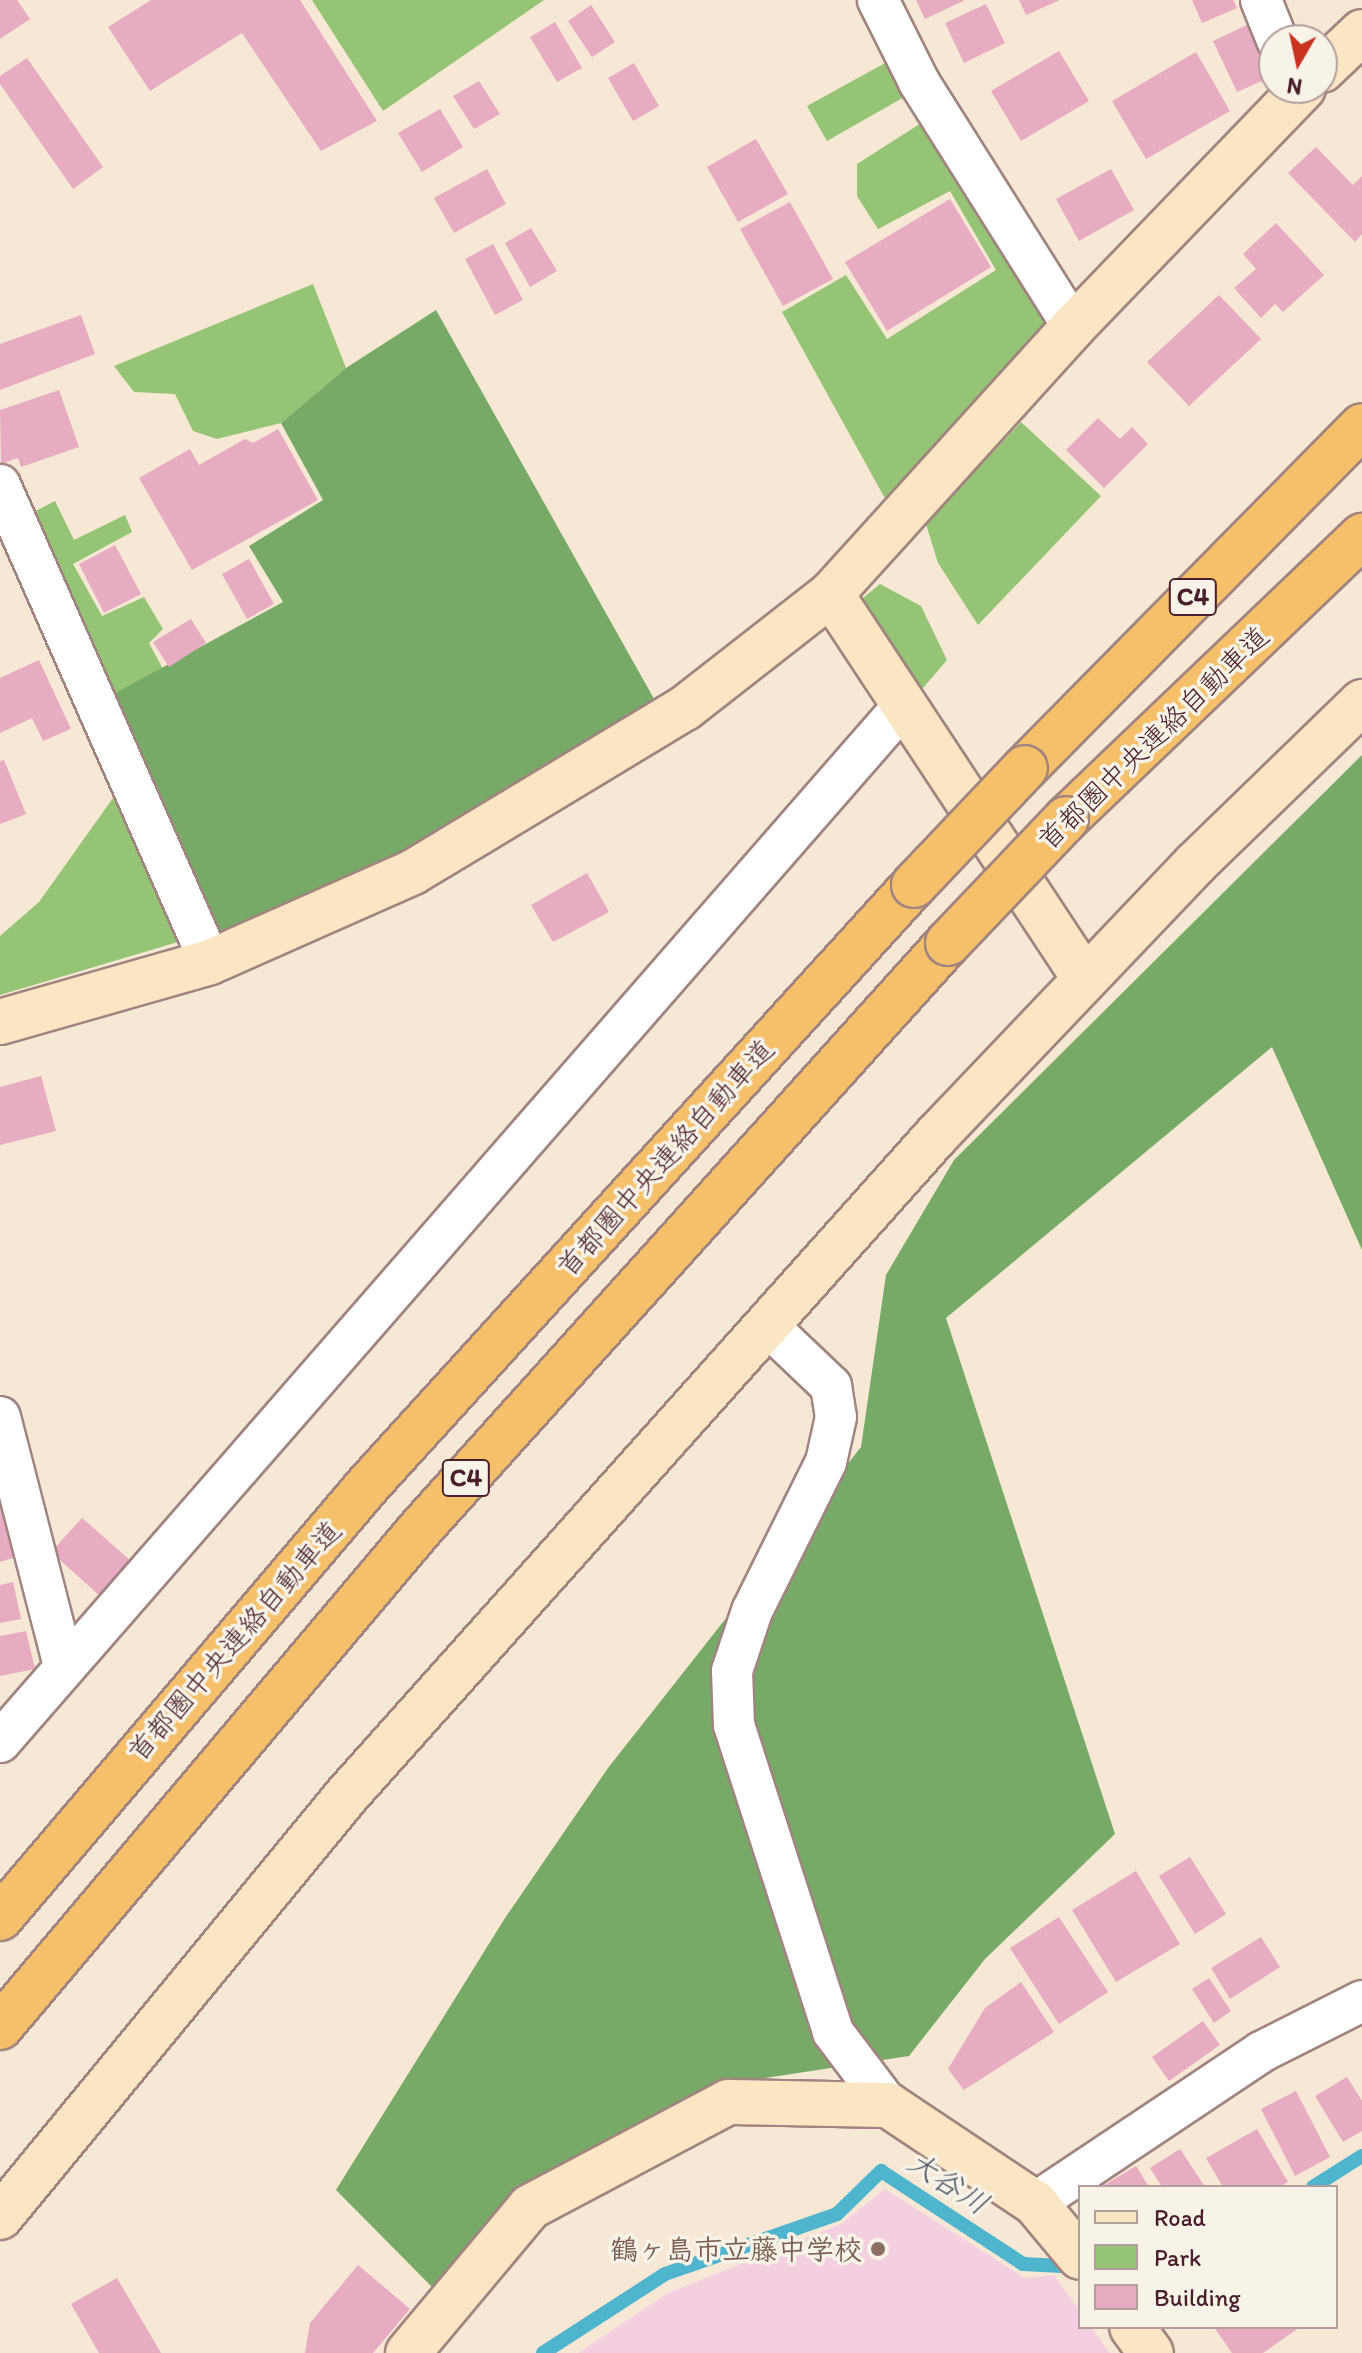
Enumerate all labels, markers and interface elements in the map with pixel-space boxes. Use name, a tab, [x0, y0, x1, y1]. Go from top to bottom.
north arrow	[1258, 24, 1338, 104]
text: N	[1285, 72, 1304, 101]
road number: C4	[1167, 575, 1219, 619]
street label: 首都圏中央連絡自動車道	[1031, 619, 1275, 857]
street label: 首都圏中央連絡自動車道	[549, 1032, 781, 1284]
road number: C4	[440, 1456, 492, 1500]
street label: 首都圏中央連絡自動車道	[120, 1514, 348, 1768]
water label: 大谷川	[900, 2143, 996, 2223]
legend	[1078, 2185, 1338, 2329]
text: Road	[1154, 2203, 1206, 2232]
place label: 鶴ヶ島市立藤中学校	[610, 2232, 862, 2266]
marker: 鶴ヶ島市立藤中学校	[869, 2240, 887, 2258]
text: Park	[1154, 2243, 1201, 2272]
text: Building	[1154, 2283, 1241, 2312]

